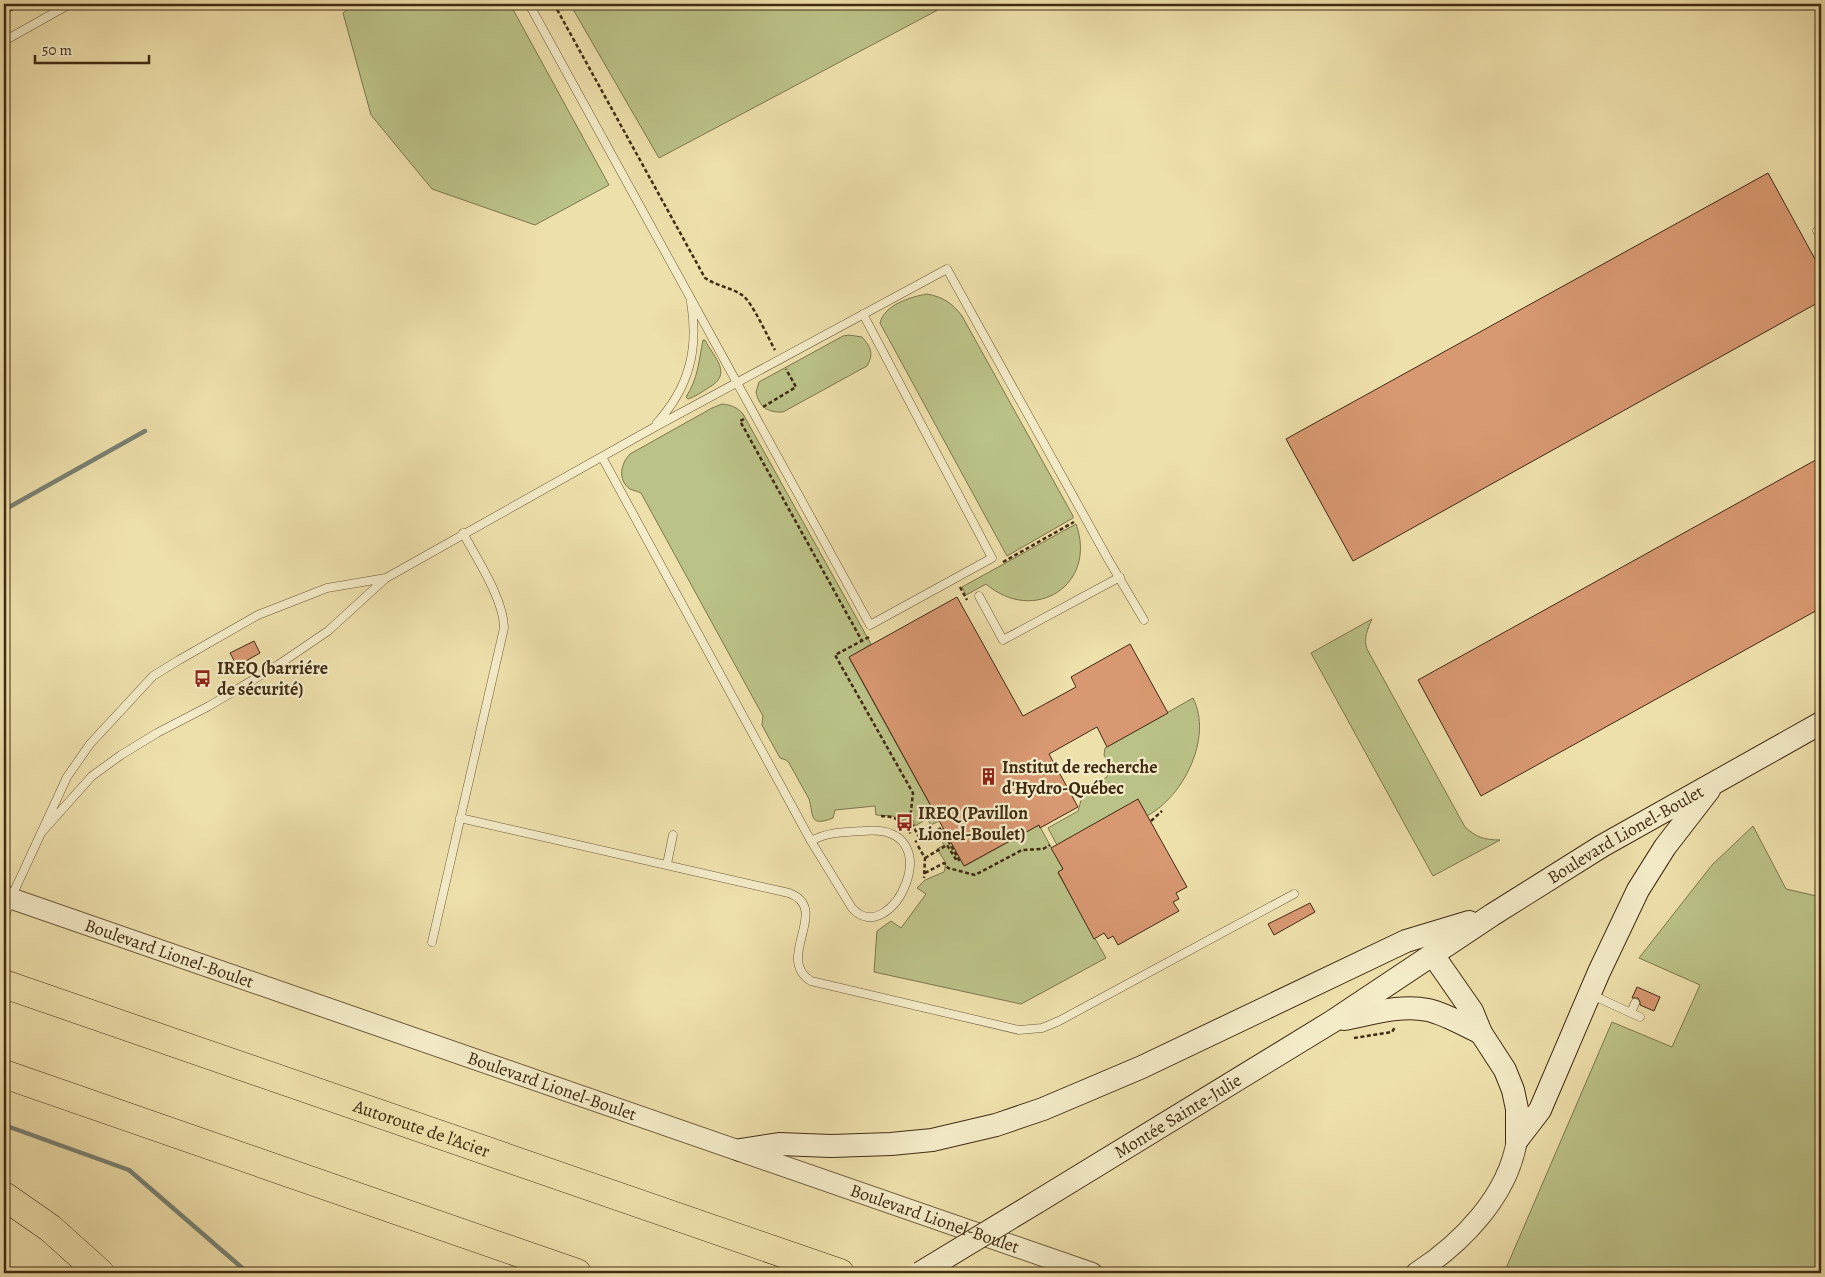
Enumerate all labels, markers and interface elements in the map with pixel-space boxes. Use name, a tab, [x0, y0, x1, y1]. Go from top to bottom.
scale bar	[35, 32, 149, 64]
text: 50 m	[42, 40, 72, 60]
place label: IREQ (barriére de sécurité)	[217, 656, 328, 701]
bus stop icon: IREQ (barriére de sécurité)	[193, 668, 213, 688]
place label: Institut de recherche d'Hydro-Québec	[1002, 755, 1157, 800]
building icon: Institut de recherche d'Hydro-Québec	[978, 767, 998, 787]
street label: Boulevard Lionel-Boulet	[1543, 779, 1708, 889]
place label: IREQ (Pavillon Lionel-Boulet)	[918, 801, 1028, 846]
bus stop icon: IREQ (Pavillon Lionel-Boulet)	[894, 813, 914, 833]
street label: Boulevard Lionel-Boulet	[82, 913, 257, 994]
street label: Boulevard Lionel-Boulet	[464, 1046, 640, 1126]
street label: Montée Sainte-Julie	[1110, 1068, 1246, 1164]
street label: Autoroute de l'Acier	[349, 1093, 493, 1163]
street label: Boulevard Lionel-Boulet	[847, 1178, 1023, 1259]

